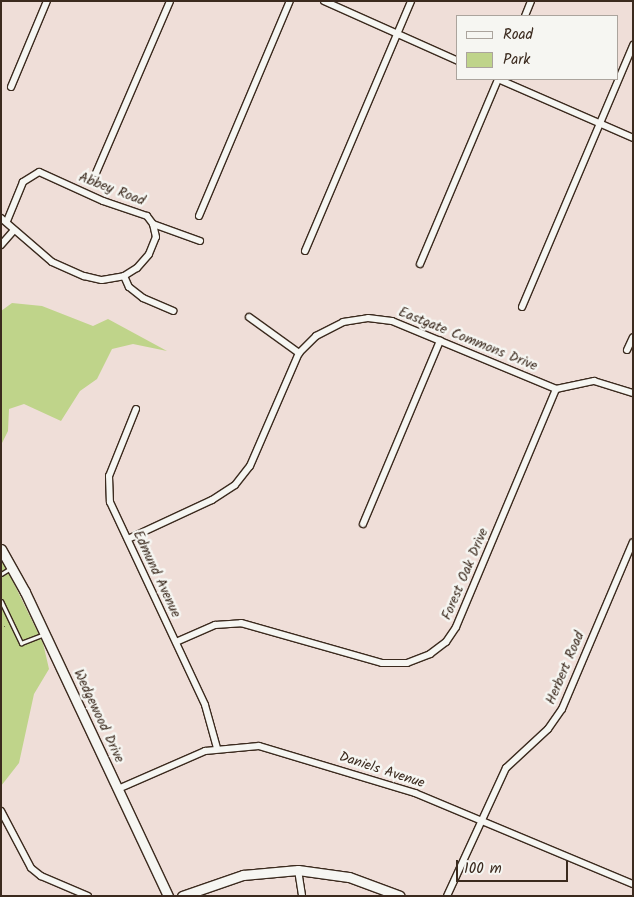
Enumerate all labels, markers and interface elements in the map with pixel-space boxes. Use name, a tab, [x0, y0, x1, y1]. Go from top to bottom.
legend	[456, 15, 619, 80]
text: Road	[503, 23, 533, 47]
text: Park	[503, 48, 530, 72]
street label: Abbey Road	[76, 169, 148, 209]
street label: Eastgate Commons Drive	[396, 303, 540, 375]
street label: Forest Oak Drive	[438, 526, 492, 622]
street label: Edmund Avenue	[129, 528, 185, 620]
street label: Herbert Road	[542, 629, 588, 707]
street label: Wedgewood Drive	[70, 667, 128, 765]
street label: Daniels Avenue	[337, 748, 427, 792]
scale bar	[459, 850, 572, 882]
text: 100 m	[464, 857, 502, 881]

